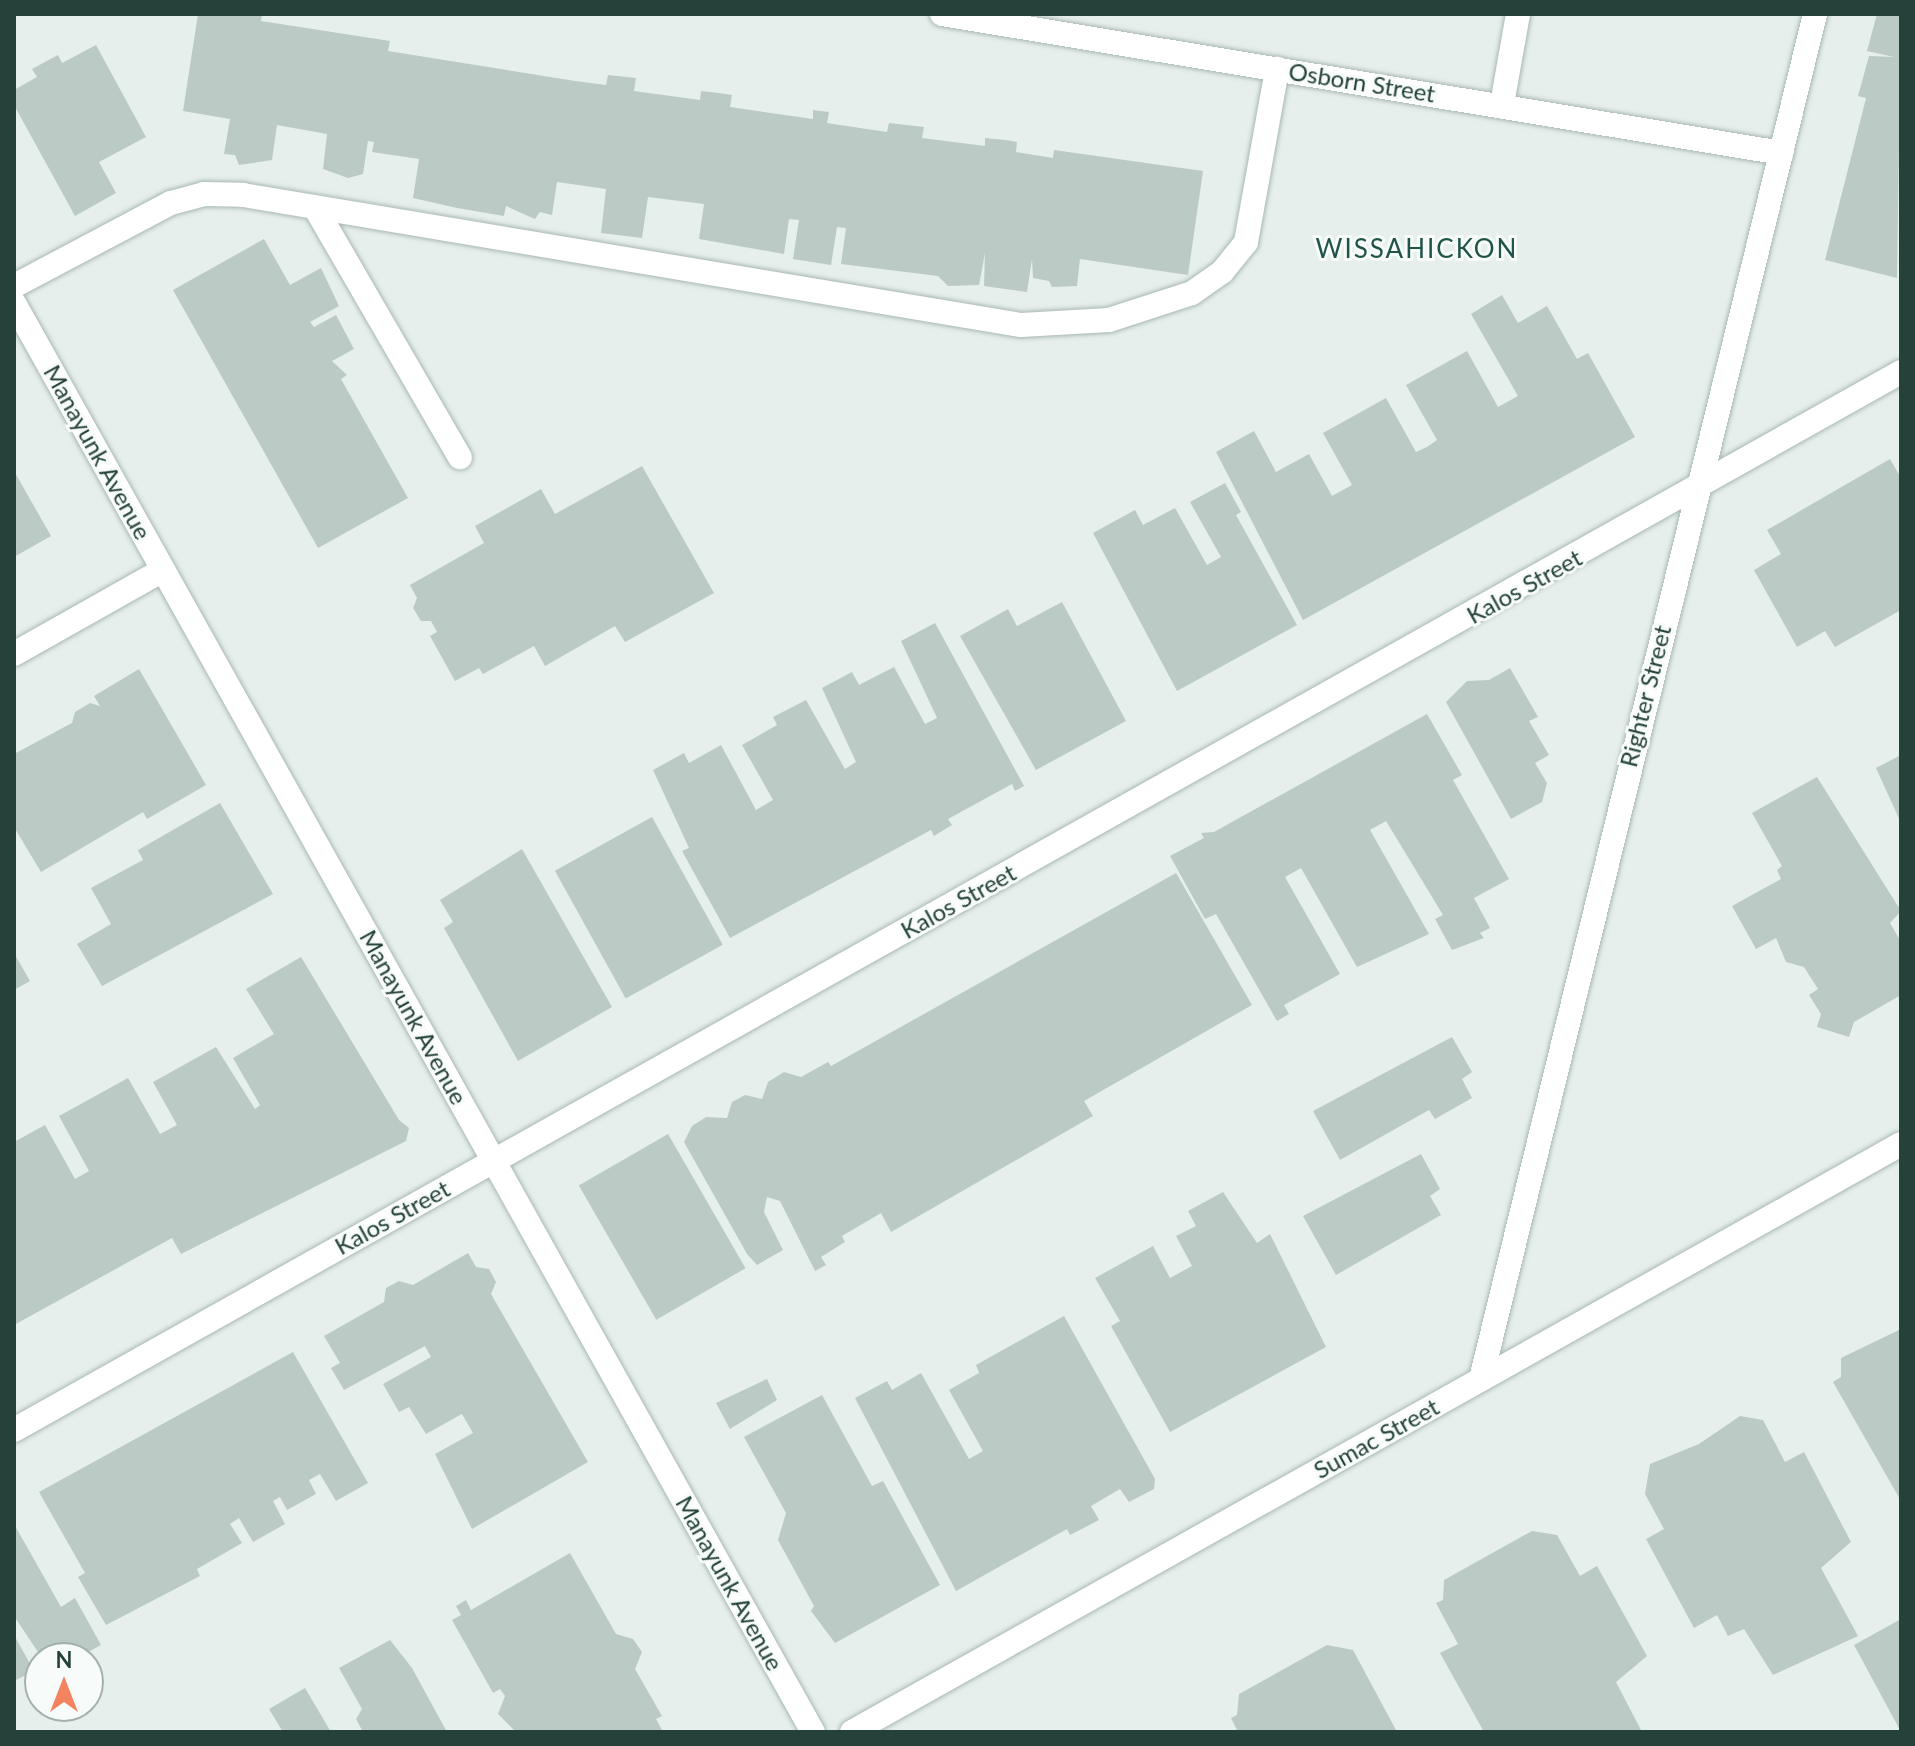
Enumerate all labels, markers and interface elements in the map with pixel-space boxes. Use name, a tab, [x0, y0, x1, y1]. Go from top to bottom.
street label: Osborn Street	[1287, 56, 1437, 108]
district label: WISSAHICKON	[1316, 233, 1518, 265]
street label: Manayunk Avenue	[38, 359, 158, 545]
street label: Kalos Street	[1462, 543, 1586, 629]
street label: Righter Street	[1613, 622, 1677, 770]
street label: Kalos Street	[896, 858, 1020, 944]
street label: Manayunk Avenue	[354, 924, 474, 1110]
street label: Kalos Street	[330, 1174, 454, 1260]
street label: Sumac Street	[1308, 1392, 1444, 1484]
street label: Manayunk Avenue	[670, 1490, 790, 1676]
north arrow	[24, 1642, 104, 1722]
text: N	[56, 1646, 72, 1673]

